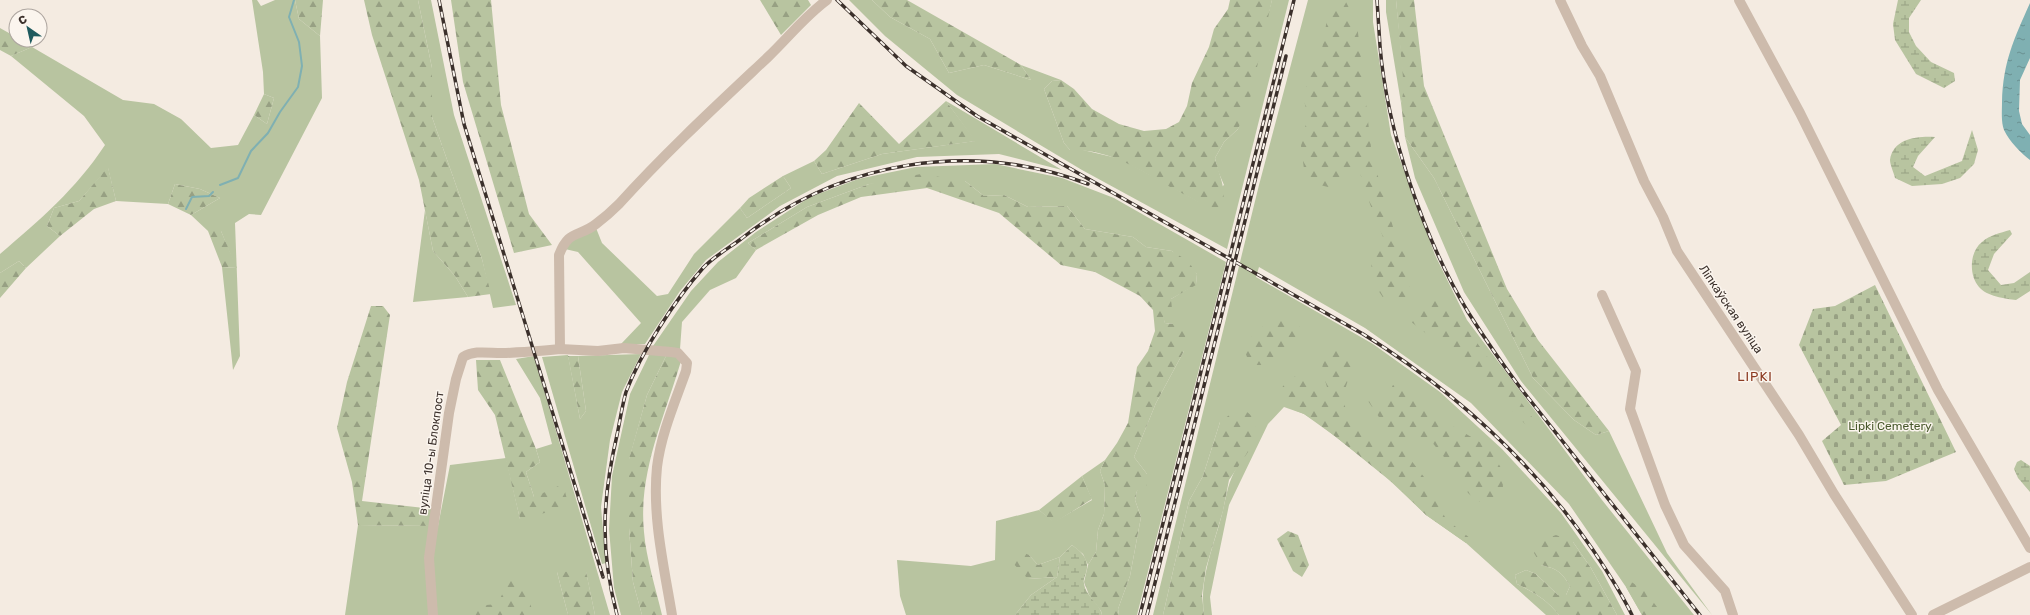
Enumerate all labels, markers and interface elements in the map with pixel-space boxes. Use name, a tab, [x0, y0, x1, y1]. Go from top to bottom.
north arrow	[8, 8, 48, 48]
text: С	[16, 12, 30, 28]
street label: Ліпкаўская вуліца	[1696, 262, 1766, 356]
district label: LIPKI	[1737, 369, 1773, 384]
street label: вуліца 10-ы Блокпост	[415, 390, 447, 516]
park label: Lipki Cemetery	[1848, 419, 1932, 433]

